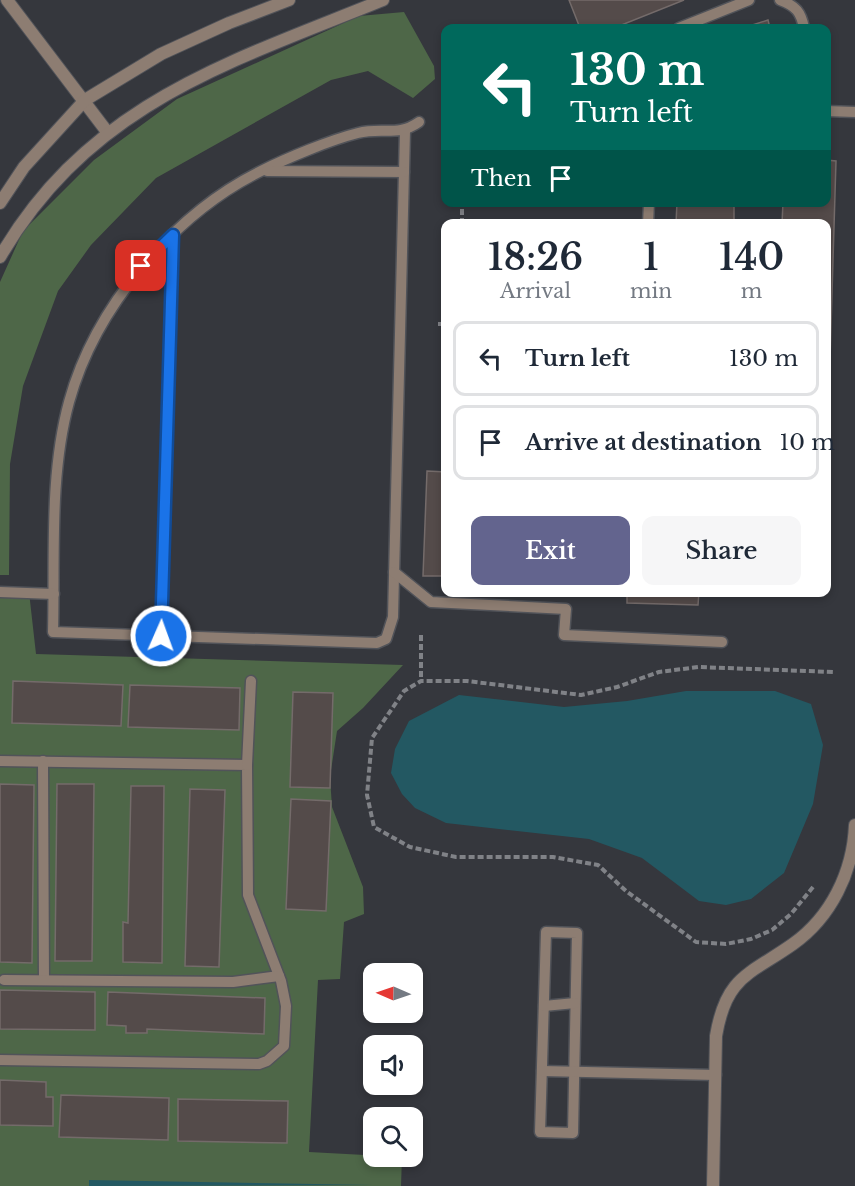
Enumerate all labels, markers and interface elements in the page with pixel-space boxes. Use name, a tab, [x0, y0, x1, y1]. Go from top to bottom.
text: 130 m	[570, 44, 704, 96]
icon: left	[471, 48, 549, 126]
text: Turn left	[570, 96, 693, 129]
icon: arrive	[544, 162, 577, 195]
text: Then	[471, 165, 532, 192]
text: 18:26	[488, 235, 583, 280]
text: 1	[643, 235, 659, 280]
text: 140	[719, 235, 784, 280]
pin	[115, 240, 166, 291]
icon: arrive	[124, 249, 157, 282]
text: Arrival	[500, 279, 571, 303]
text: min	[630, 279, 672, 303]
text: m	[741, 279, 762, 303]
icon: left	[474, 342, 507, 375]
text: Turn left	[525, 345, 630, 372]
text: 130 m	[729, 345, 798, 372]
icon: arrive	[474, 426, 507, 459]
text: Arrive at destination	[525, 429, 762, 456]
text: 10 m	[780, 429, 835, 456]
button: Exit	[471, 516, 630, 585]
button: Share	[642, 516, 801, 585]
position arrow	[129, 604, 193, 668]
north arrow	[363, 963, 423, 1023]
map controls	[363, 963, 423, 1167]
button: sound	[363, 1035, 423, 1095]
button: search	[363, 1107, 423, 1167]

